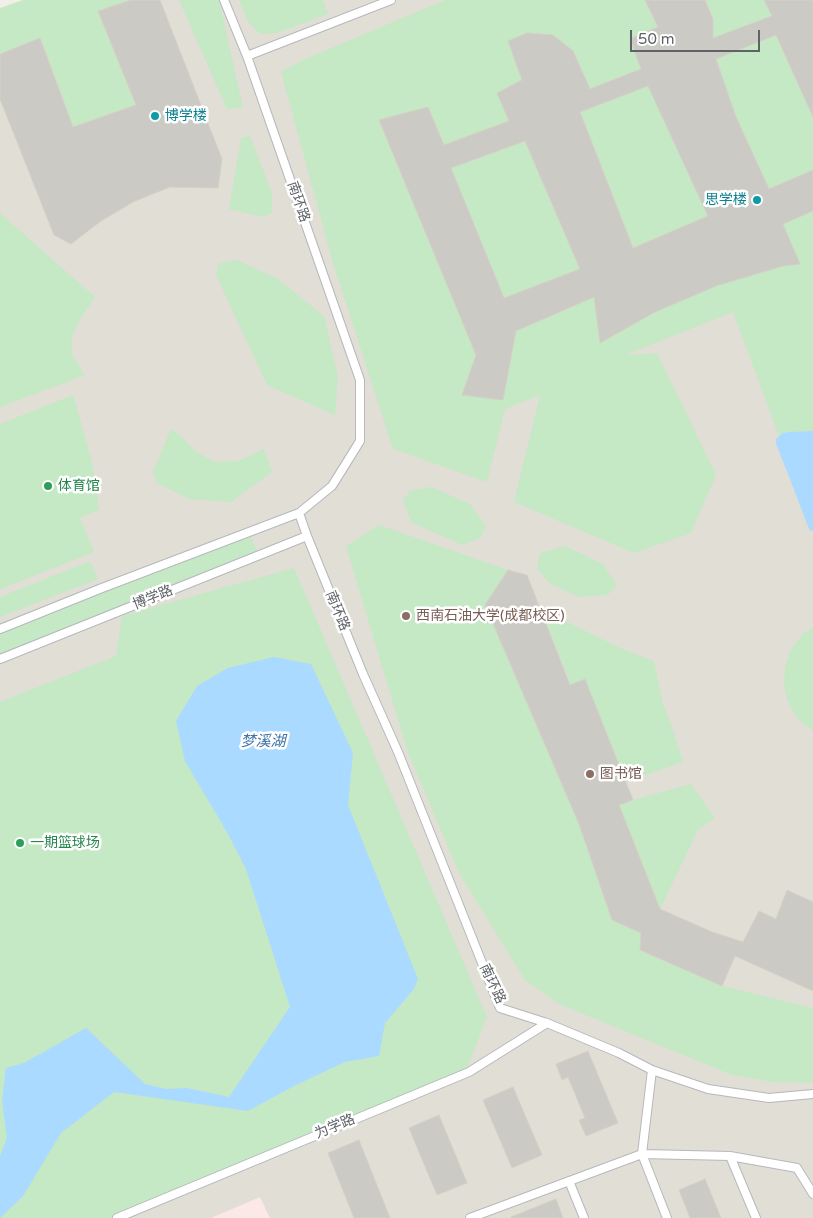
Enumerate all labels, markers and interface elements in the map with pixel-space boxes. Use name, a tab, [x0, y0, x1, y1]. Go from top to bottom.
scale bar	[633, 20, 763, 52]
text: 50 m	[638, 30, 675, 48]
place label: 博学楼	[165, 108, 207, 124]
marker: 博学楼	[149, 110, 161, 122]
street label: 南环路	[283, 179, 313, 225]
place label: 思学楼	[705, 192, 747, 208]
marker: 思学楼	[751, 194, 763, 206]
place label: 体育馆	[58, 478, 100, 494]
marker: 体育馆	[42, 480, 54, 492]
street label: 博学路	[130, 582, 176, 614]
street label: 南环路	[321, 588, 353, 634]
place label: 西南石油大学(成都校区)	[416, 608, 565, 624]
marker: 西南石油大学(成都校区)	[400, 610, 412, 622]
water label: 梦溪湖	[241, 733, 285, 751]
place label: 图书馆	[600, 766, 642, 782]
marker: 图书馆	[584, 768, 596, 780]
place label: 一期篮球场	[30, 835, 100, 851]
marker: 一期篮球场	[14, 837, 26, 849]
street label: 南环路	[476, 961, 508, 1007]
street label: 为学路	[312, 1111, 358, 1143]

